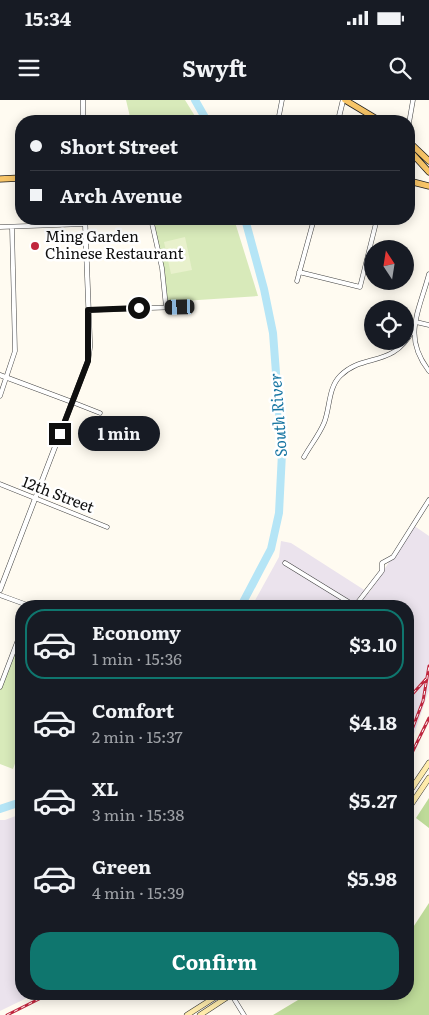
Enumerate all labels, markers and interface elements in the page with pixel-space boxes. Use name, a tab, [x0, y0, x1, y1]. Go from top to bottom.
text: 15:34	[25, 4, 71, 32]
text: Swyft	[182, 51, 247, 84]
icon: menu	[15, 54, 43, 82]
icon: search	[386, 54, 414, 82]
text: Short Street	[60, 132, 178, 160]
text: Arch Avenue	[60, 181, 182, 209]
place label: Ming Garden Chinese Restaurant	[45, 224, 184, 264]
marker: Ming Garden Chinese Restaurant	[29, 240, 41, 252]
north arrow	[364, 240, 414, 290]
map controls	[364, 240, 414, 350]
route start	[128, 297, 150, 319]
car	[164, 299, 195, 315]
button: locate	[364, 300, 414, 350]
water label: South River	[262, 372, 292, 458]
callout: 1 min	[78, 416, 160, 452]
text: 1 min	[98, 421, 140, 445]
route end	[49, 423, 71, 445]
street label: 12th Street	[19, 469, 98, 518]
text: Economy	[92, 618, 181, 646]
icon: car	[32, 622, 77, 667]
text: $3.10	[349, 630, 397, 658]
text: 1 min · 15:36	[92, 646, 182, 670]
text: Comfort	[92, 696, 174, 724]
icon: car	[32, 700, 77, 745]
text: $4.18	[349, 708, 397, 736]
text: 2 min · 15:37	[92, 724, 183, 748]
text: XL	[92, 774, 119, 802]
icon: car	[32, 778, 77, 823]
text: $5.27	[349, 786, 397, 814]
text: 3 min · 15:38	[92, 802, 184, 826]
text: Green	[92, 852, 151, 880]
icon: car	[32, 856, 77, 901]
text: $5.98	[347, 864, 397, 892]
text: 4 min · 15:39	[92, 880, 184, 904]
button: Confirm	[30, 932, 399, 990]

